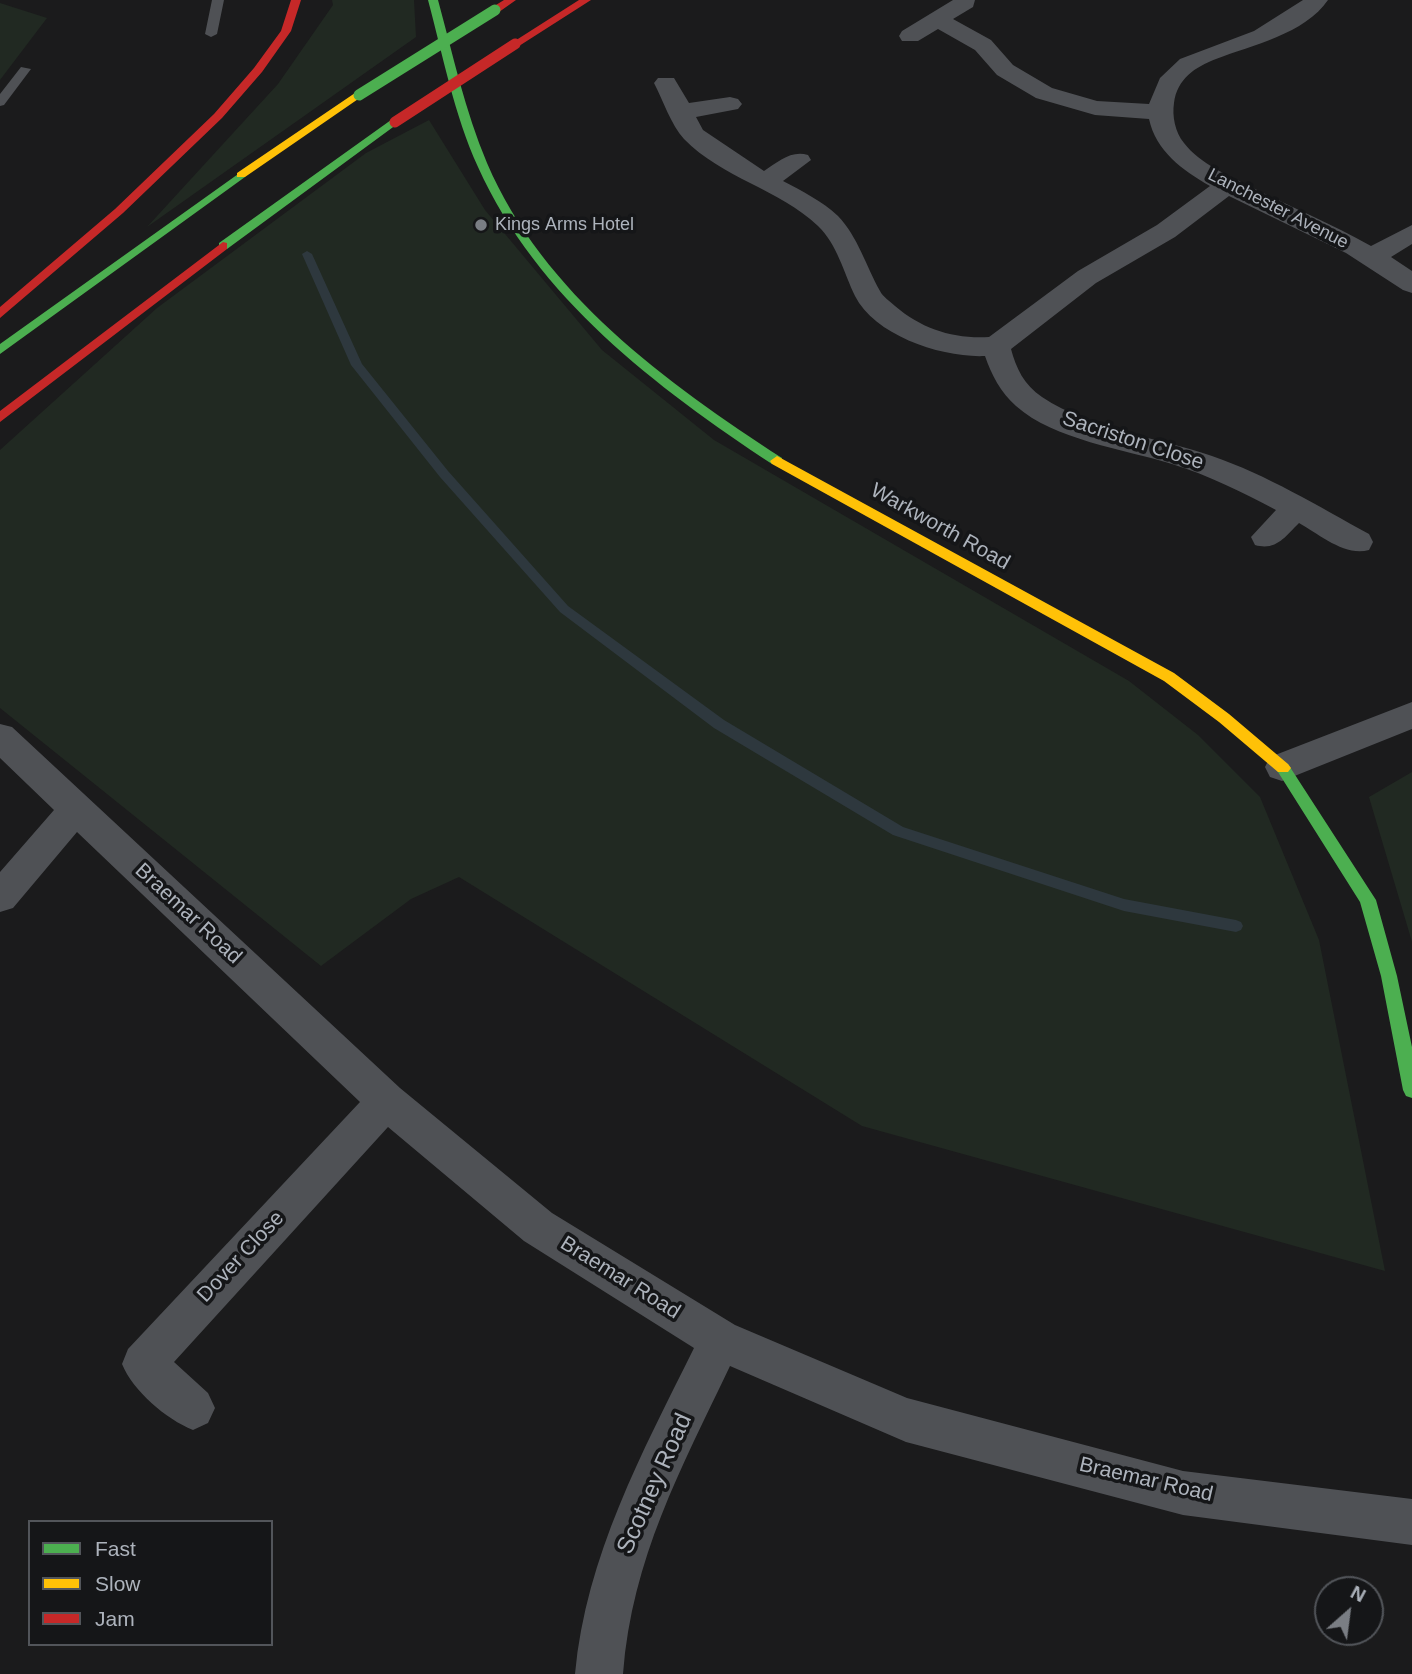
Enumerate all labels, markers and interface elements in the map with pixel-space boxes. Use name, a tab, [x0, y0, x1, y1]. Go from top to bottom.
street label: Lanchester Avenue	[1204, 164, 1352, 254]
place label: Kings Arms Hotel	[495, 214, 634, 236]
marker: Kings Arms Hotel	[473, 217, 489, 233]
street label: Sacriston Close	[1059, 406, 1207, 476]
street label: Warkworth Road	[866, 478, 1014, 576]
street label: Braemar Road	[129, 858, 247, 970]
street label: Dover Close	[192, 1206, 290, 1308]
street label: Braemar Road	[555, 1231, 685, 1325]
street label: Scotney Road	[611, 1409, 699, 1559]
street label: Braemar Road	[1077, 1452, 1215, 1508]
legend	[28, 1520, 273, 1646]
text: Fast	[95, 1537, 136, 1560]
text: Slow	[95, 1572, 141, 1595]
north arrow	[1314, 1576, 1384, 1646]
text: N	[1347, 1581, 1369, 1606]
text: Jam	[95, 1607, 135, 1630]

